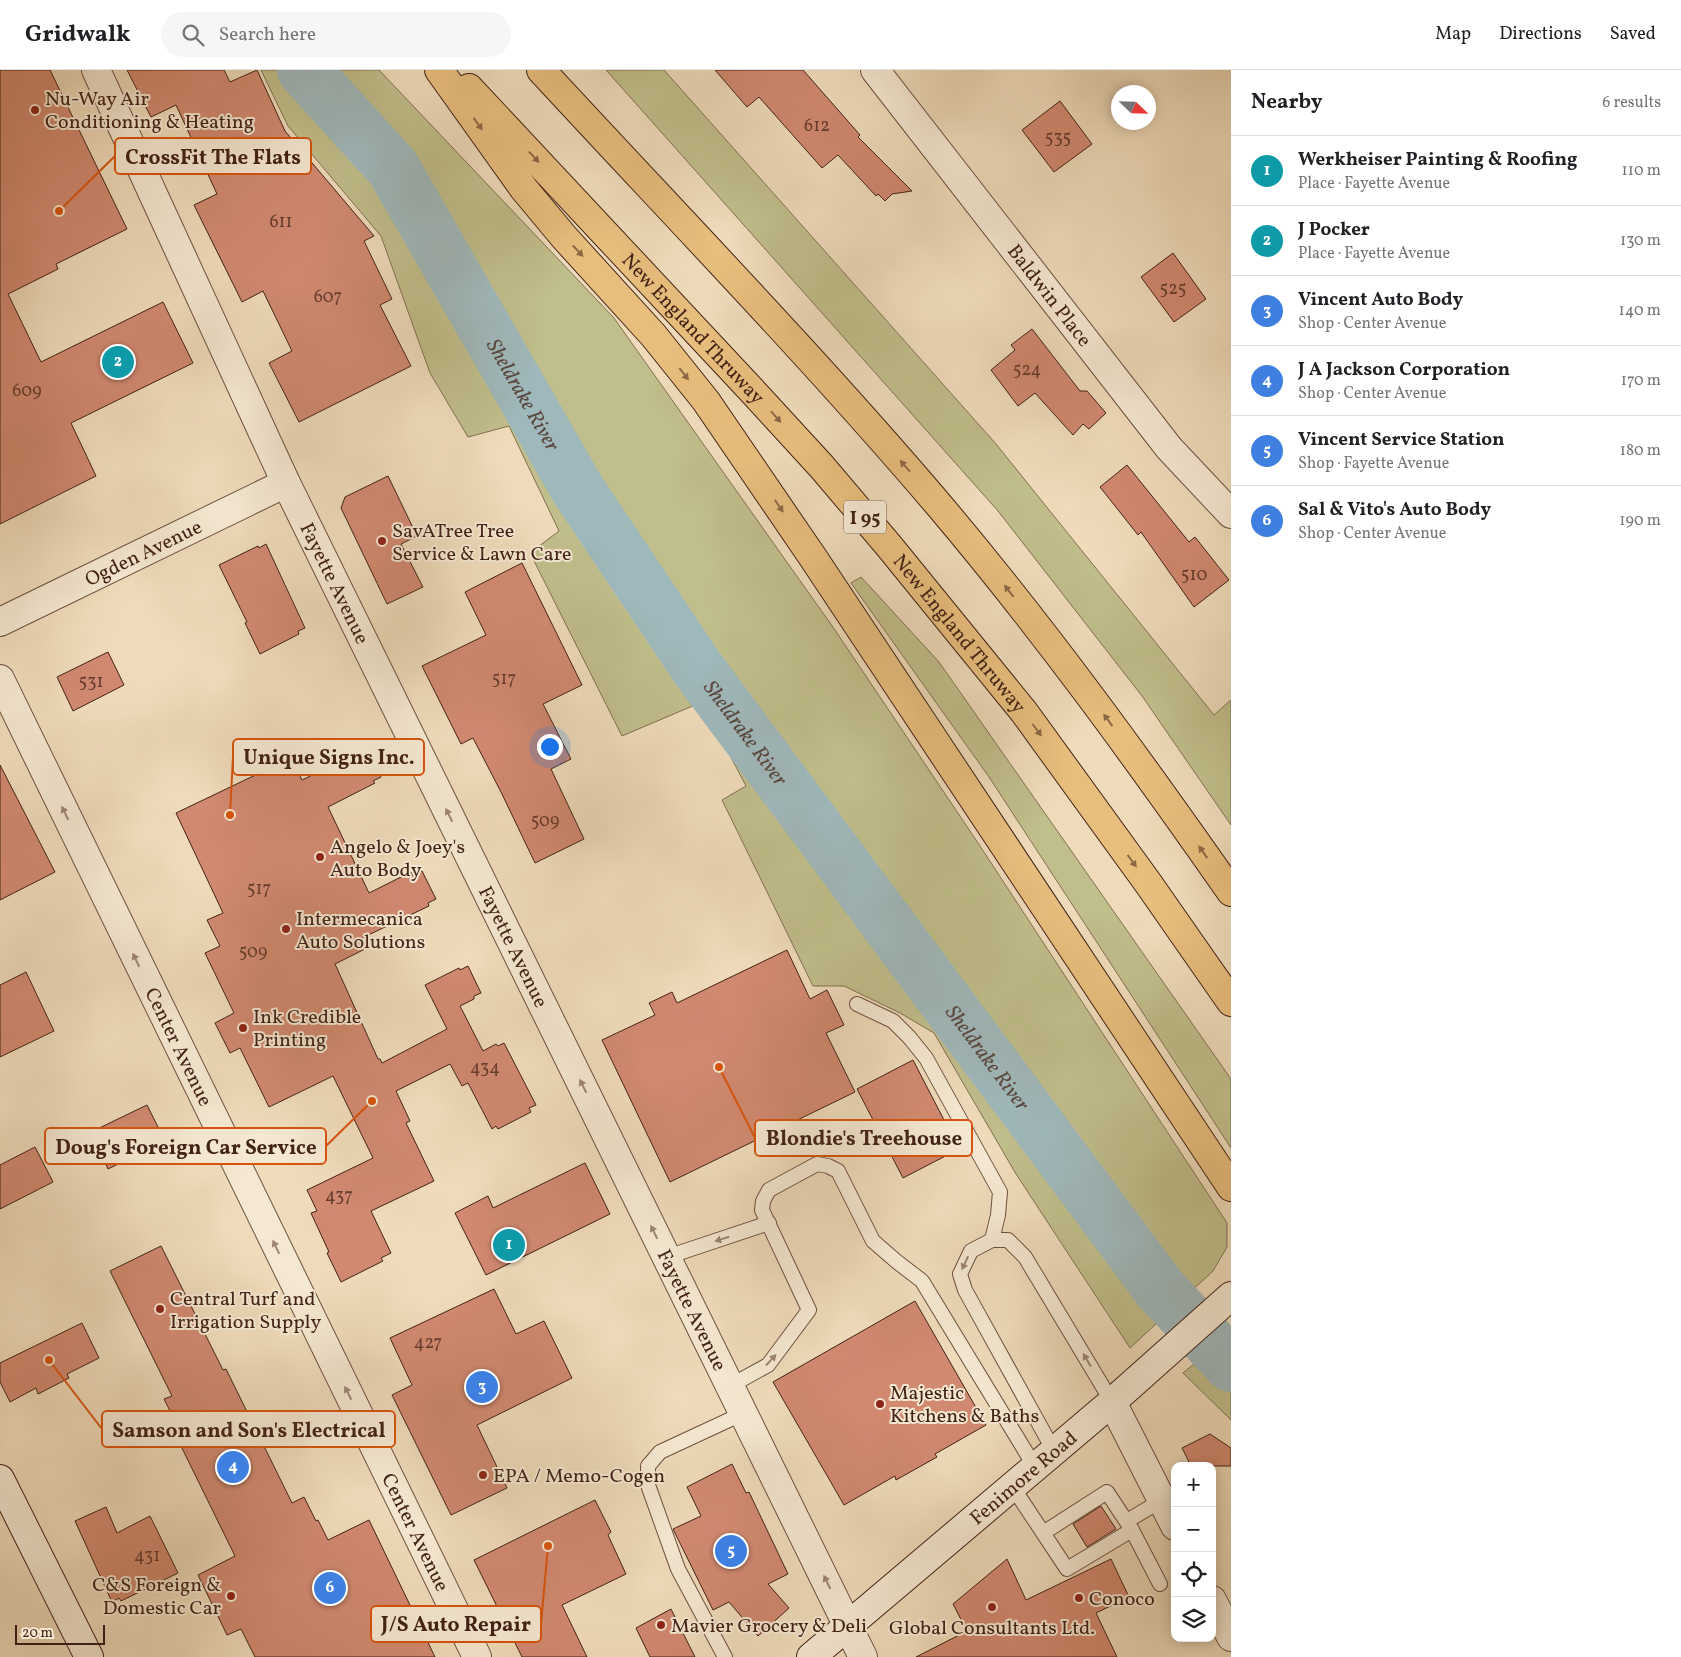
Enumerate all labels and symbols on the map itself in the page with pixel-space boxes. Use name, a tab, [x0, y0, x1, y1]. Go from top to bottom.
north arrow	[1111, 85, 1156, 130]
place label: Nu-Way Air Conditioning & Heating	[45, 86, 254, 137]
marker: Nu-Way Air Conditioning & Heating	[29, 104, 41, 116]
house number: 612	[804, 114, 830, 139]
one-way arrow	[473, 117, 483, 131]
house number: 535	[1045, 126, 1071, 151]
callout: CrossFit The Flats	[115, 138, 311, 174]
text: CrossFit The Flats	[125, 144, 301, 173]
one-way arrow	[528, 150, 540, 162]
house number: 611	[269, 210, 293, 235]
street label: Baldwin Place	[1000, 239, 1097, 353]
one-way arrow	[572, 245, 584, 257]
street label: New England Thruway	[614, 248, 770, 412]
house number: 525	[1160, 277, 1186, 302]
house number: 607	[314, 285, 342, 310]
water label: Sheldrake River	[478, 334, 566, 457]
pin: 2	[102, 343, 134, 381]
house number: 524	[1013, 358, 1041, 383]
one-way arrow	[679, 367, 690, 380]
house number: 609	[12, 379, 42, 404]
one-way arrow	[770, 410, 782, 422]
one-way arrow	[899, 461, 911, 473]
one-way arrow	[774, 500, 784, 513]
road number: I 95	[844, 501, 886, 534]
street label: Ogden Avenue	[81, 514, 207, 595]
street label: Fayette Avenue	[292, 518, 375, 649]
place label: SavATree Tree Service & Lawn Care	[392, 518, 572, 569]
marker: SavATree Tree Service & Lawn Care	[376, 535, 388, 547]
street label: New England Thruway	[885, 549, 1032, 720]
house number: 510	[1181, 563, 1207, 588]
one-way arrow	[1004, 585, 1015, 598]
house number: 517	[492, 667, 516, 692]
house number: 531	[79, 670, 103, 695]
water label: Sheldrake River	[695, 675, 794, 793]
one-way arrow	[1103, 713, 1113, 727]
one-way arrow	[1031, 723, 1042, 736]
your location	[537, 734, 563, 760]
callout: Unique Signs Inc.	[233, 739, 424, 775]
text: Unique Signs Inc.	[243, 744, 415, 773]
one-way arrow	[61, 806, 69, 820]
one-way arrow	[445, 808, 453, 822]
house number: 509	[531, 809, 559, 834]
place label: Angelo & Joey's Auto Body	[330, 834, 465, 885]
one-way arrow	[1198, 845, 1208, 859]
marker: Angelo & Joey's Auto Body	[314, 851, 326, 863]
one-way arrow	[1127, 854, 1137, 868]
house number: 517	[247, 877, 271, 902]
street label: Fayette Avenue	[470, 882, 554, 1013]
place label: Intermecanica Auto Solutions	[296, 906, 425, 957]
marker: Intermecanica Auto Solutions	[280, 923, 292, 935]
house number: 509	[239, 940, 267, 965]
one-way arrow	[132, 952, 140, 967]
street label: Center Avenue	[137, 984, 218, 1111]
water label: Sheldrake River	[937, 1000, 1036, 1118]
place label: Ink Credible Printing	[253, 1004, 361, 1055]
marker: Ink Credible Printing	[237, 1022, 249, 1034]
house number: 434	[470, 1056, 500, 1081]
one-way arrow	[579, 1079, 587, 1094]
callout: Blondie's Treehouse	[755, 1120, 972, 1156]
text: Blondie's Treehouse	[766, 1125, 962, 1154]
callout: Doug's Foreign Car Service	[45, 1128, 326, 1164]
text: Doug's Foreign Car Service	[55, 1134, 317, 1163]
house number: 437	[325, 1184, 353, 1209]
one-way arrow	[650, 1225, 658, 1239]
pin: 1	[493, 1226, 525, 1264]
one-way arrow	[715, 1236, 730, 1243]
one-way arrow	[272, 1240, 280, 1254]
street label: Fayette Avenue	[649, 1245, 732, 1376]
one-way arrow	[961, 1256, 969, 1270]
place label: Central Turf and Irrigation Supply	[170, 1286, 321, 1337]
marker: Central Turf and Irrigation Supply	[154, 1303, 166, 1315]
house number: 427	[414, 1331, 442, 1356]
one-way arrow	[1082, 1354, 1091, 1367]
one-way arrow	[765, 1355, 777, 1367]
pin: 3	[466, 1368, 498, 1406]
place label: Majestic Kitchens & Baths	[890, 1380, 1039, 1431]
one-way arrow	[344, 1386, 352, 1400]
marker: Majestic Kitchens & Baths	[874, 1398, 886, 1410]
callout: Samson and Son's Electrical	[102, 1411, 395, 1447]
text: Samson and Son's Electrical	[112, 1417, 386, 1446]
street label: Fenimore Road	[965, 1425, 1084, 1533]
pin: 4	[217, 1448, 249, 1486]
place label: EPA / Memo-Cogen	[493, 1463, 665, 1491]
street label: Center Avenue	[373, 1469, 455, 1597]
marker: EPA / Memo-Cogen	[477, 1469, 489, 1481]
pin: 5	[715, 1532, 747, 1570]
house number: 431	[134, 1544, 160, 1569]
pin: 6	[314, 1569, 346, 1607]
place label: C&S Foreign & Domestic Car	[92, 1572, 221, 1623]
one-way arrow	[823, 1575, 831, 1589]
place label: Conoco	[1089, 1586, 1155, 1614]
marker: C&S Foreign & Domestic Car	[225, 1590, 237, 1602]
marker: Conoco	[1073, 1592, 1085, 1604]
marker: Global Consultants Ltd.	[986, 1601, 998, 1613]
callout: J/S Auto Repair	[371, 1606, 541, 1642]
text: J/S Auto Repair	[380, 1611, 531, 1640]
place label: Mavier Grocery & Deli	[671, 1613, 867, 1641]
place label: Global Consultants Ltd.	[889, 1615, 1095, 1643]
marker: Mavier Grocery & Deli	[655, 1619, 667, 1631]
scale bar	[15, 1622, 105, 1645]

